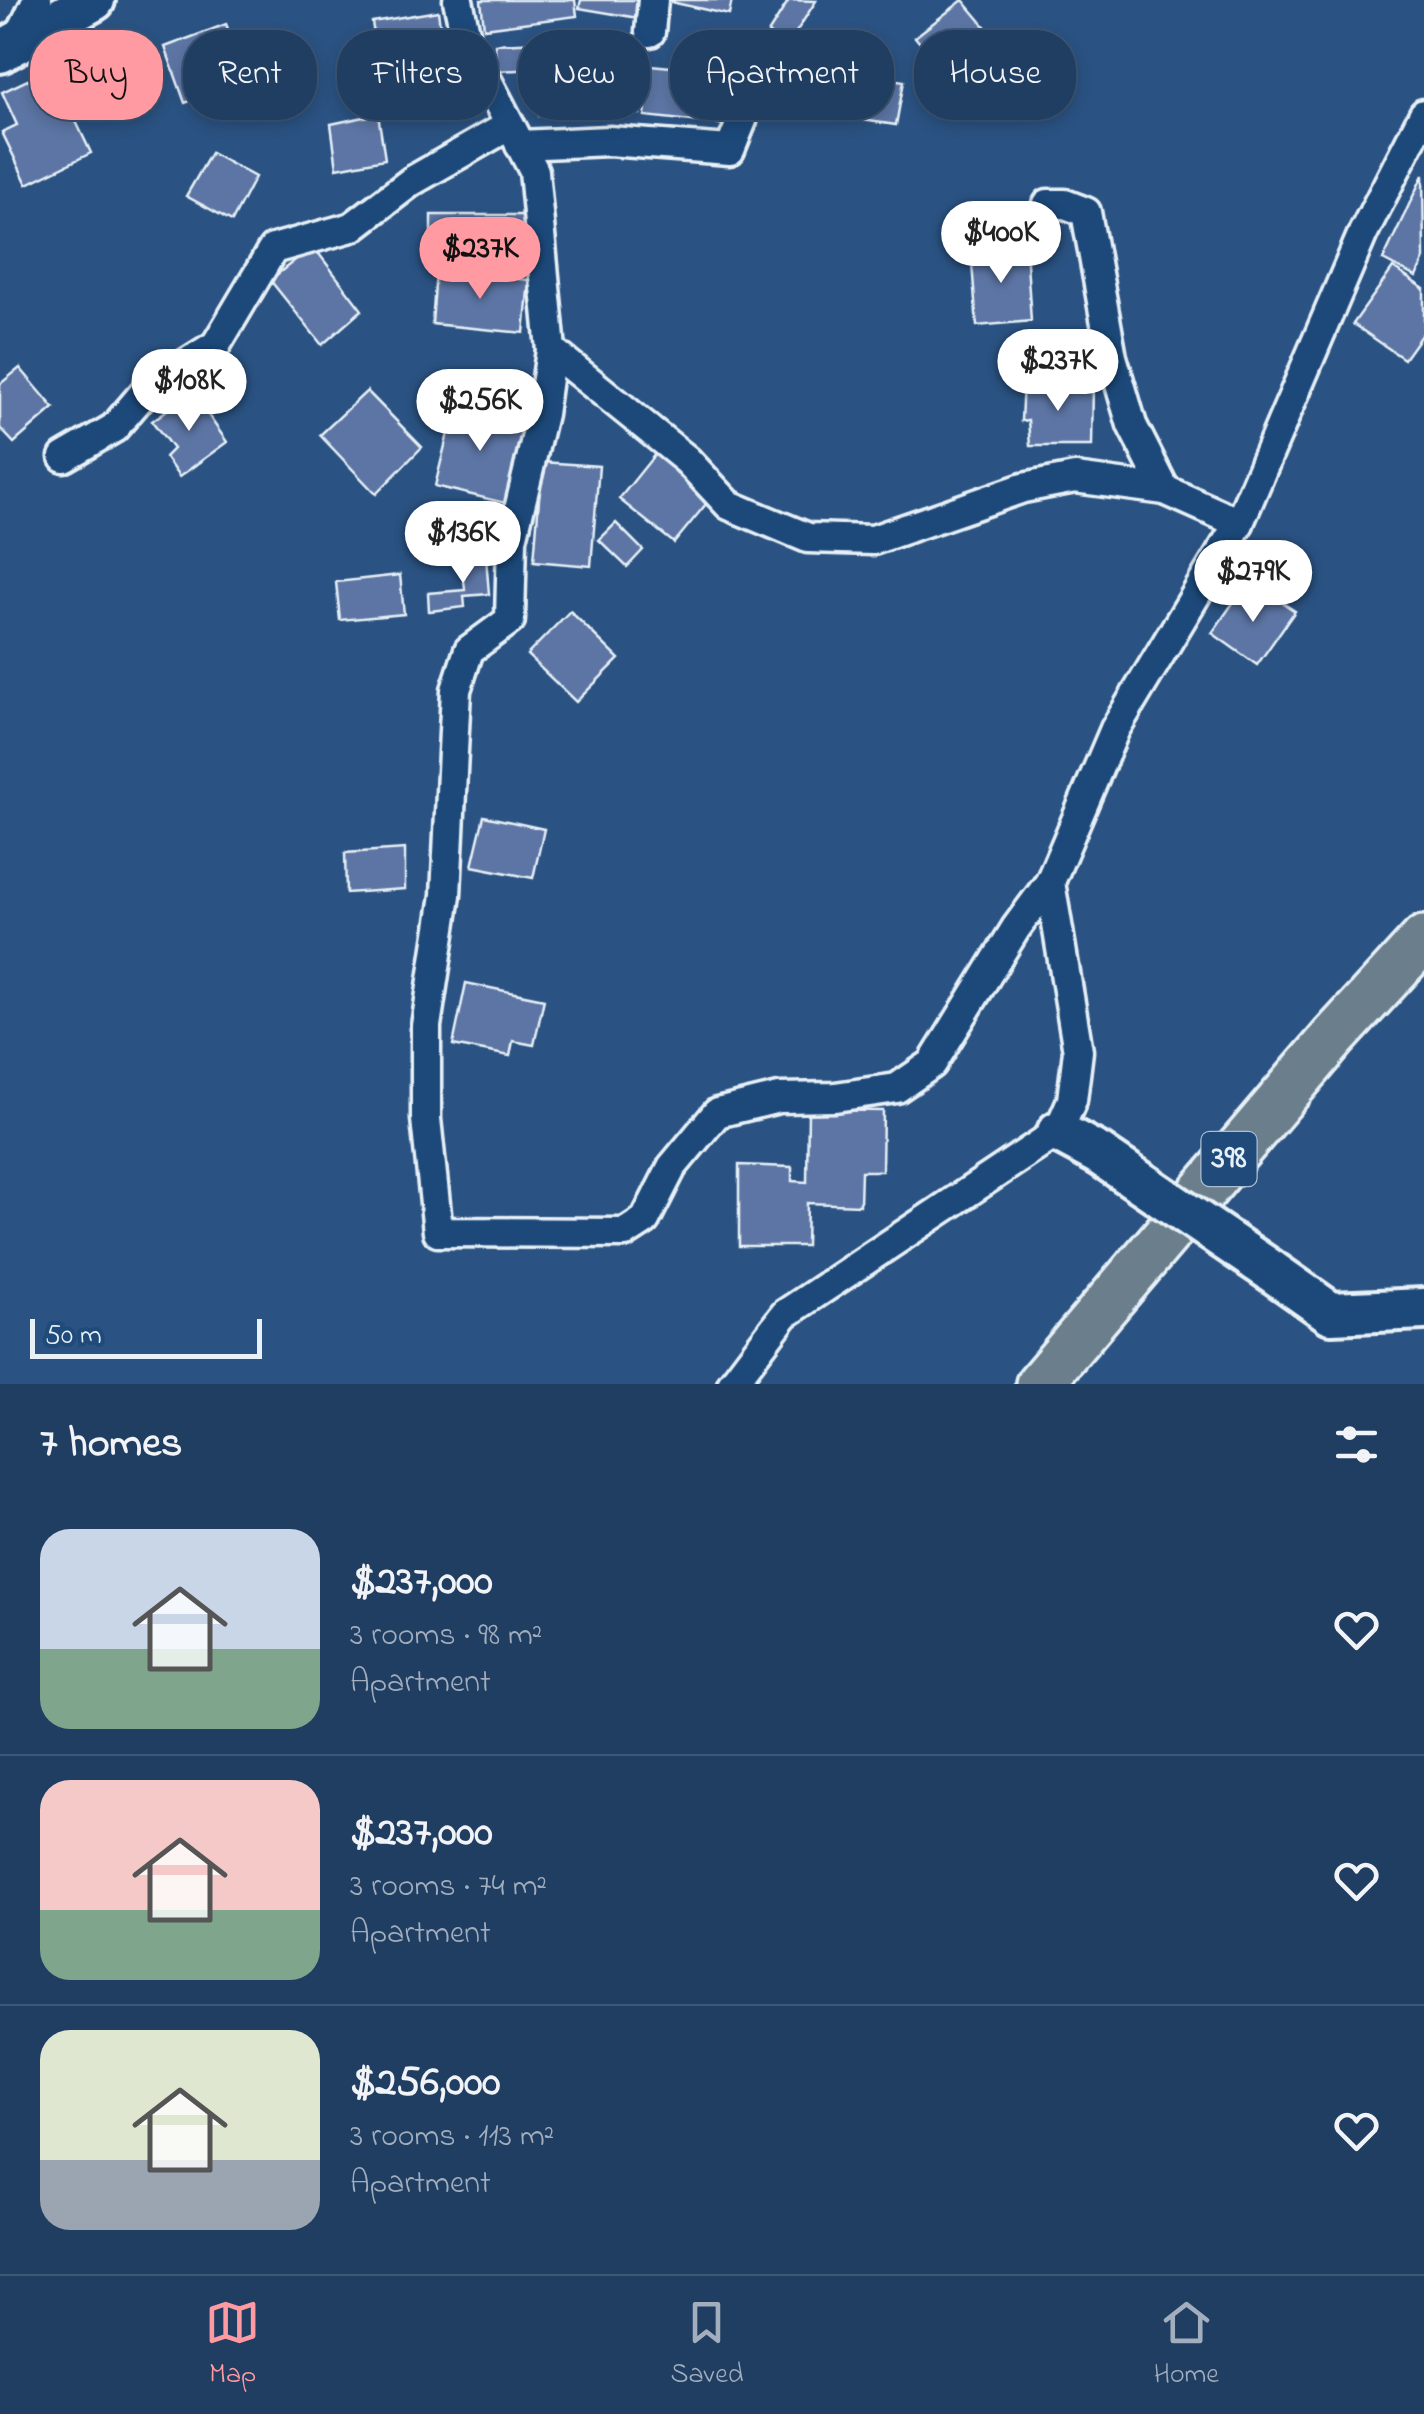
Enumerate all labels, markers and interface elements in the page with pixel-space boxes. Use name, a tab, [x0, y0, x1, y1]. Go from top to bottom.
chip: Buy	[30, 30, 163, 120]
chip: Rent	[183, 30, 317, 120]
chip: Filters	[337, 30, 498, 120]
chip: New	[518, 30, 650, 120]
chip: Apartment	[670, 30, 894, 120]
chip: House	[914, 30, 1076, 120]
pin: $400K	[931, 201, 1071, 286]
text: $400K	[963, 210, 1039, 257]
pin: $237K	[410, 217, 550, 302]
text: $237K	[441, 226, 519, 273]
pin: $237K	[988, 329, 1128, 414]
text: $237K	[1019, 338, 1097, 385]
pin: $108K	[119, 349, 259, 434]
text: $108K	[154, 358, 224, 405]
pin: $256K	[410, 369, 550, 454]
text: $256K	[438, 378, 522, 425]
pin: $136K	[393, 501, 533, 586]
text: $136K	[427, 510, 499, 557]
pin: $279K	[1183, 540, 1323, 625]
text: $279K	[1216, 549, 1290, 596]
road number: 398	[1202, 1132, 1256, 1186]
scale bar	[30, 1314, 262, 1358]
text: 50 m	[45, 1316, 102, 1357]
text: 7 homes	[40, 1414, 182, 1475]
icon: filters	[1329, 1417, 1384, 1472]
text: $237,000	[350, 1552, 493, 1613]
icon: home	[120, 1569, 240, 1689]
icon: heart	[1329, 1602, 1384, 1657]
text: 3 rooms · 98 m²	[350, 1613, 542, 1660]
text: Apartment	[350, 1660, 491, 1707]
text: $237,000	[350, 1803, 493, 1864]
icon: home	[120, 1820, 240, 1940]
icon: heart	[1329, 1853, 1384, 1908]
text: 3 rooms · 74 m²	[350, 1864, 547, 1911]
text: Apartment	[350, 1911, 491, 1958]
text: $256,000	[350, 2053, 500, 2114]
icon: home	[120, 2070, 240, 2190]
icon: heart	[1329, 2103, 1384, 2158]
text: 3 rooms · 113 m²	[350, 2114, 554, 2161]
text: Apartment	[350, 2161, 491, 2208]
tab: Map	[205, 2295, 260, 2396]
tab: Saved	[670, 2295, 743, 2396]
tab: Home	[1154, 2295, 1219, 2396]

